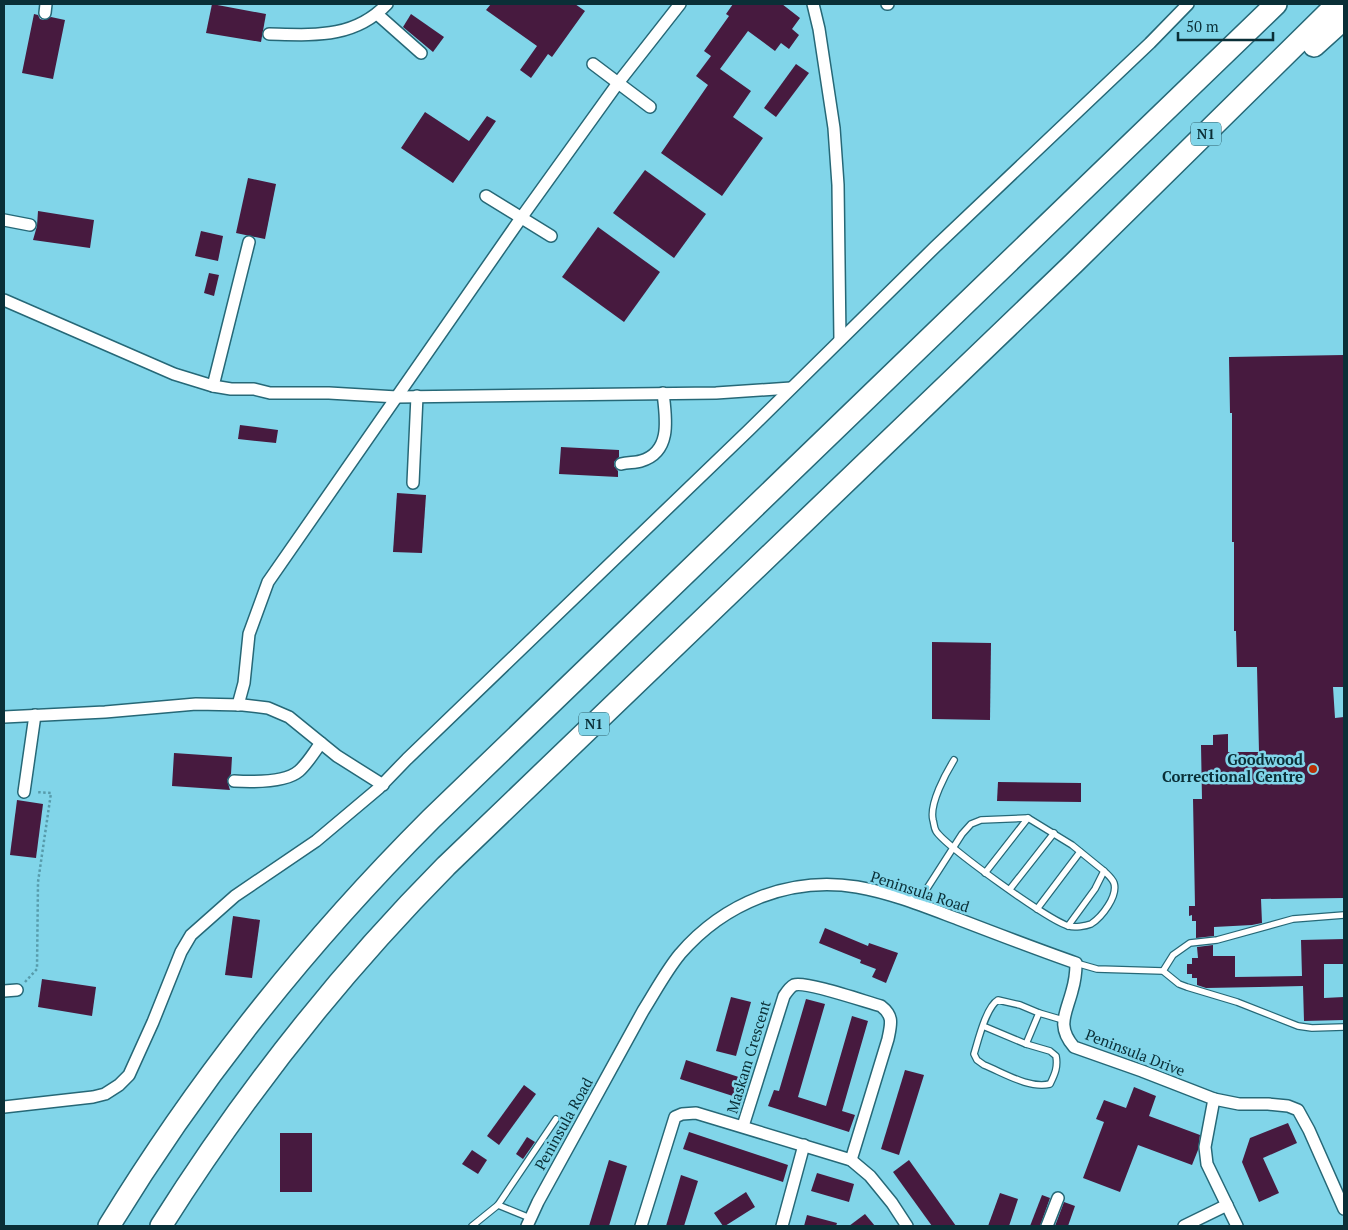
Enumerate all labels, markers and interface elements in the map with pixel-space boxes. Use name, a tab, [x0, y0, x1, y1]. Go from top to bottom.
scale bar	[1178, 10, 1273, 42]
text: 50 m	[1186, 16, 1219, 36]
road number: N1	[1191, 122, 1221, 146]
road number: N1	[579, 712, 609, 736]
place label: Goodwood Correctional Centre	[1162, 749, 1303, 786]
marker: Goodwood Correctional Centre	[1307, 763, 1319, 775]
street label: Peninsula Road	[868, 866, 972, 916]
street label: Maskam Crescent	[721, 997, 775, 1116]
street label: Peninsula Drive	[1083, 1024, 1188, 1080]
street label: Peninsula Road	[529, 1074, 597, 1173]

